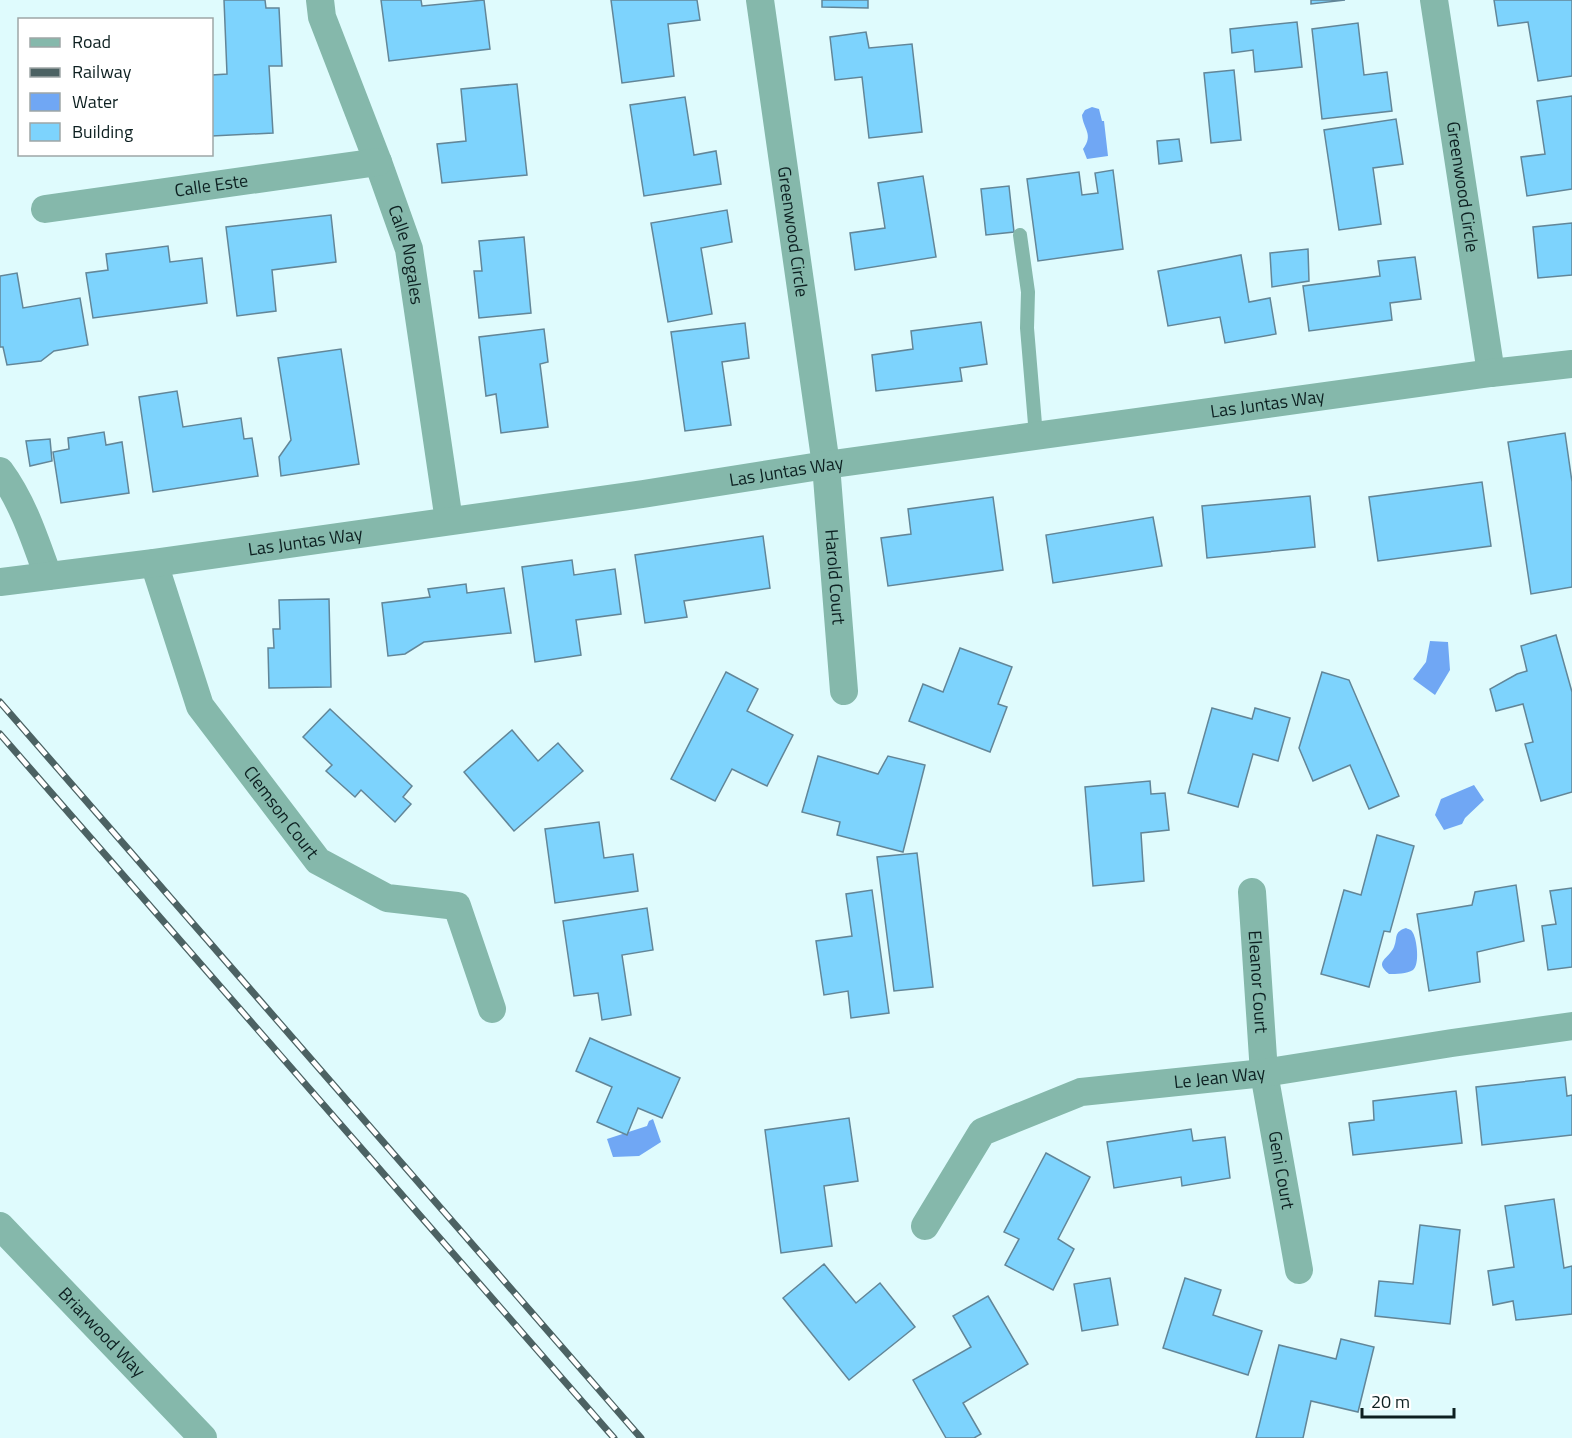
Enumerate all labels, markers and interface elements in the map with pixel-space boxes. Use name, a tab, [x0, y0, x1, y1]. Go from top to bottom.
legend	[18, 18, 213, 156]
text: Road	[72, 28, 111, 55]
text: Railway	[72, 58, 132, 85]
text: Water	[72, 88, 118, 115]
text: Building	[72, 118, 133, 145]
street label: Greenwood Circle	[1440, 119, 1486, 254]
street label: Greenwood Circle	[771, 164, 816, 299]
street label: Calle Este	[173, 166, 250, 204]
street label: Calle Nogales	[381, 201, 431, 306]
street label: Las Juntas Way	[1208, 382, 1327, 425]
street label: Las Juntas Way	[727, 449, 845, 493]
street label: Las Juntas Way	[246, 520, 365, 563]
street label: Harold Court	[818, 528, 853, 626]
street label: Clemson Court	[237, 760, 326, 865]
street label: Eleanor Court	[1242, 930, 1275, 1035]
street label: Le Jean Way	[1172, 1059, 1267, 1095]
street label: Geni Court	[1262, 1129, 1302, 1212]
street label: Briarwood Way	[52, 1281, 152, 1383]
scale bar	[1362, 1381, 1454, 1419]
text: 20 m	[1371, 1388, 1410, 1415]

